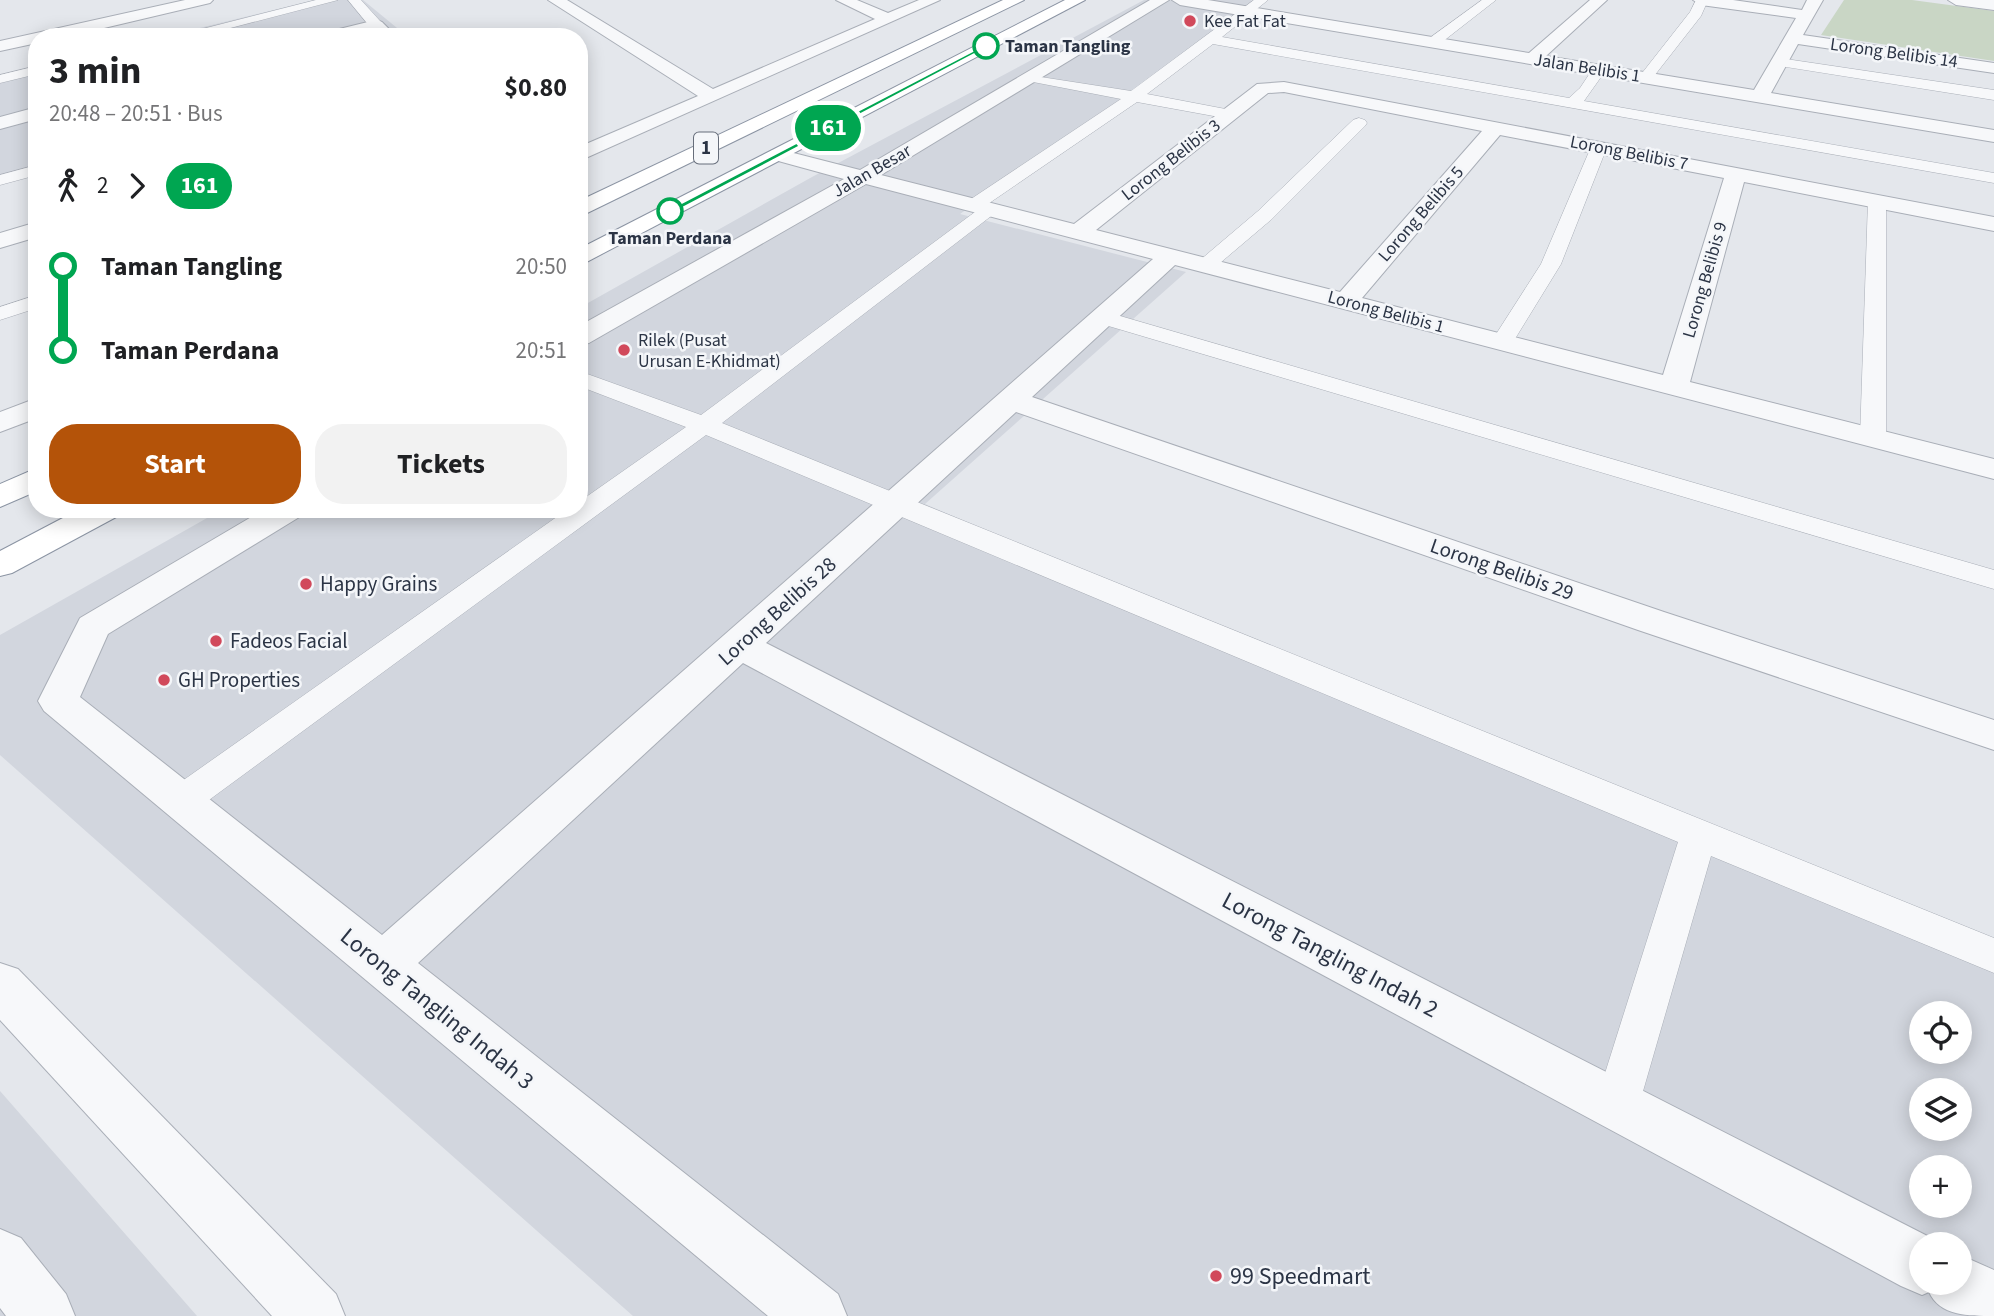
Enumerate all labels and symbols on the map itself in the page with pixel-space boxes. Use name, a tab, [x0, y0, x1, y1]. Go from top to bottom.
place label: Kee Fat Fat	[1204, 9, 1286, 34]
marker: Kee Fat Fat	[1182, 13, 1198, 29]
street label: Lorong Belibis 14	[1829, 32, 1959, 74]
marker: Taman Tangling	[973, 33, 999, 59]
place label: Taman Tangling	[1005, 34, 1131, 59]
street label: Jalan Belibis 1	[1532, 47, 1642, 89]
line badge: 161	[788, 105, 868, 151]
street label: Lorong Belibis 3	[1116, 113, 1226, 207]
street label: Lorong Belibis 7	[1568, 129, 1690, 177]
road number: 1	[694, 132, 718, 164]
street label: Jalan Besar	[828, 138, 917, 204]
street label: Lorong Belibis 5	[1372, 161, 1470, 267]
marker: Taman Perdana	[657, 198, 683, 224]
street label: Lorong Belibis 9	[1676, 219, 1734, 341]
place label: Taman Perdana	[608, 226, 732, 251]
street label: Lorong Belibis 1	[1325, 284, 1447, 340]
place label: Rilek (Pusat Urusan E-Khidmat)	[638, 328, 781, 374]
marker: Rilek (Pusat Urusan E-Khidmat)	[616, 342, 632, 358]
street label: Lorong Belibis 29	[1426, 530, 1578, 608]
street label: Lorong Belibis 28	[711, 550, 843, 672]
place label: Happy Grains	[320, 569, 437, 599]
marker: Happy Grains	[298, 576, 314, 592]
place label: Fadeos Facial	[230, 626, 348, 656]
marker: Fadeos Facial	[208, 633, 224, 649]
place label: GH Properties	[178, 665, 300, 695]
marker: GH Properties	[156, 672, 172, 688]
street label: Lorong Tangling Indah 2	[1216, 883, 1444, 1027]
street label: Lorong Tangling Indah 3	[332, 920, 542, 1098]
place label: 99 Speedmart	[1230, 1259, 1370, 1294]
marker: 99 Speedmart	[1208, 1268, 1224, 1284]

